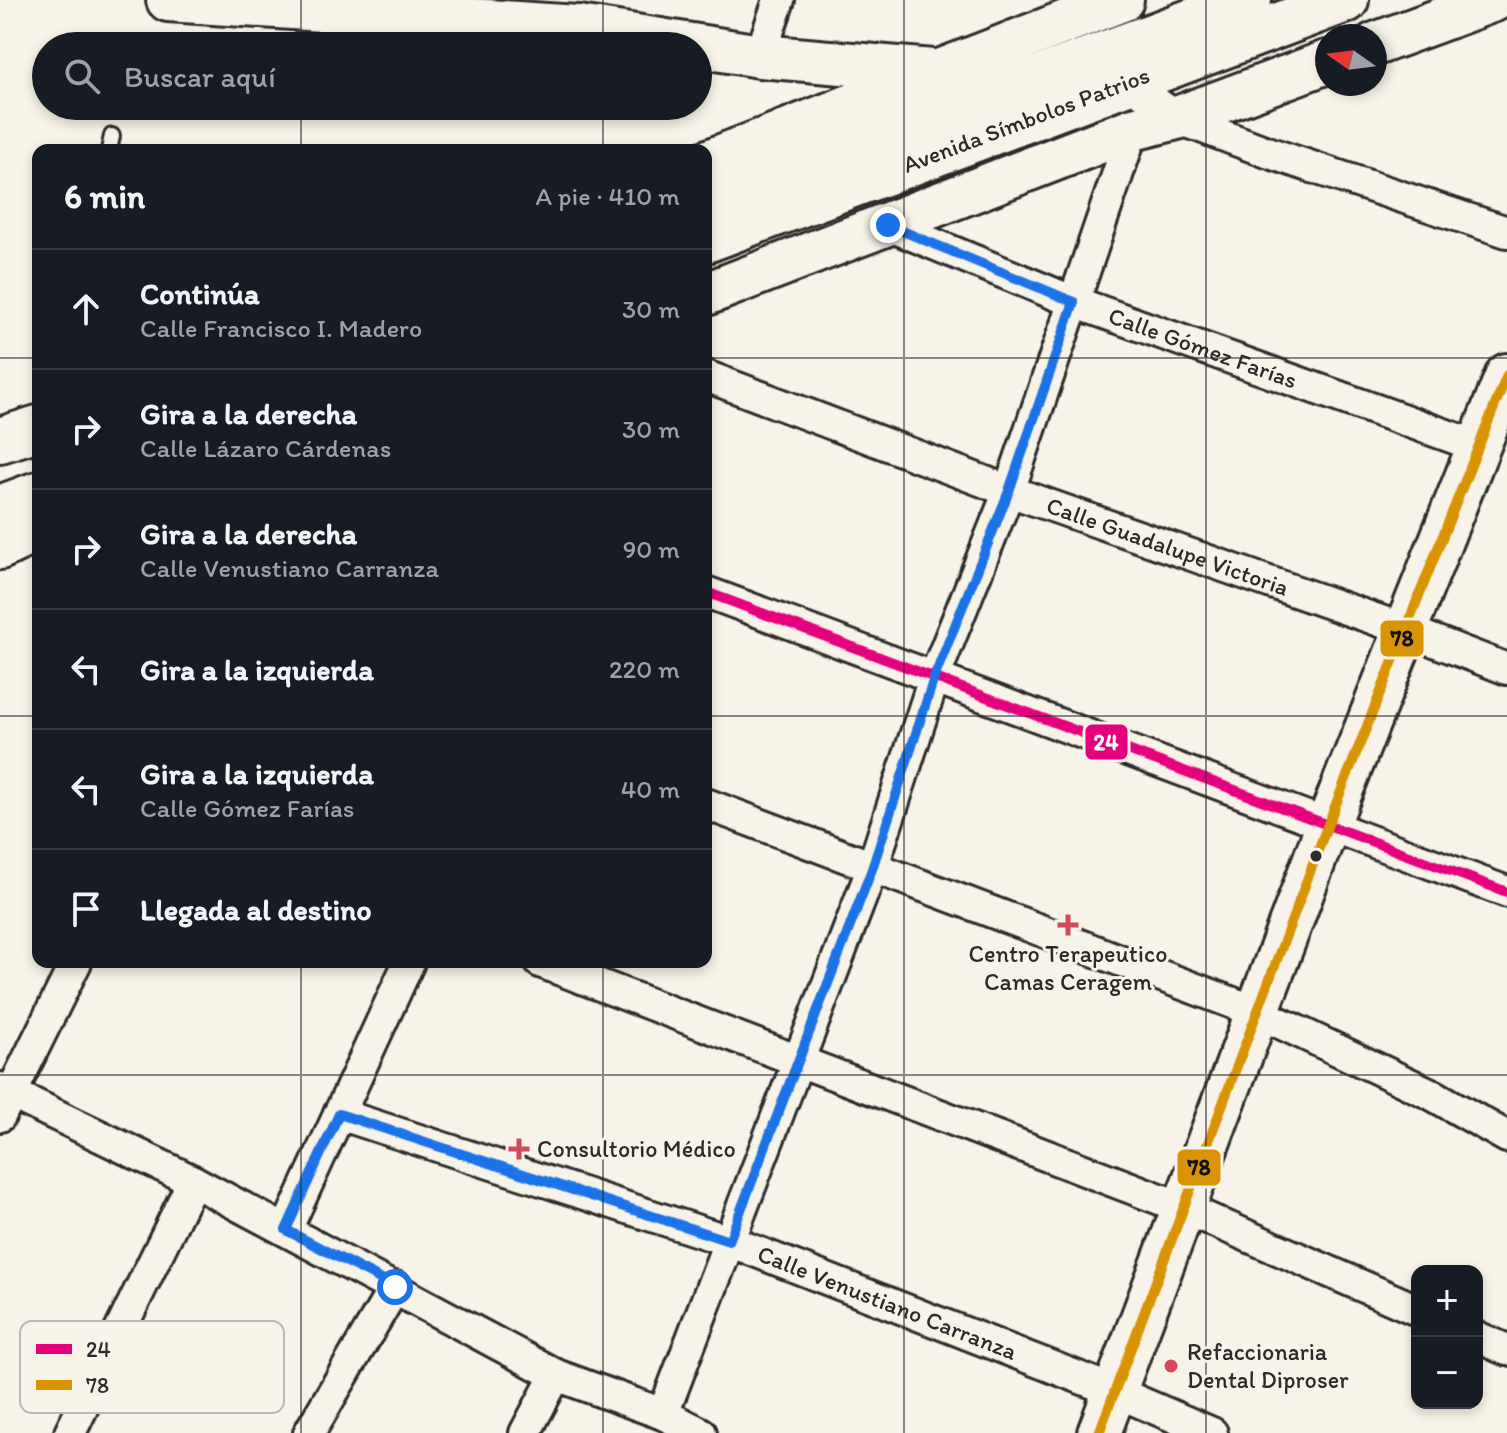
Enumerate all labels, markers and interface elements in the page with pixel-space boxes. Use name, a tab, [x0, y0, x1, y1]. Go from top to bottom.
north arrow	[1315, 24, 1387, 96]
search box	[32, 32, 712, 120]
icon: search	[60, 54, 104, 98]
text: Buscar aquí	[124, 58, 276, 95]
street label: Avenida Símbolos Patrios	[899, 60, 1153, 179]
text: 6 min	[64, 176, 145, 217]
text: A pie · 410 m	[535, 180, 680, 212]
route end	[870, 207, 906, 243]
text: Continúa	[140, 275, 260, 312]
icon: ahead	[64, 287, 108, 331]
text: 30 m	[622, 293, 680, 325]
street label: Calle Gómez Farías	[1105, 301, 1301, 395]
text: Calle Francisco I. Madero	[140, 312, 422, 344]
text: Gira a la derecha	[140, 395, 357, 432]
icon: right	[64, 407, 108, 451]
text: 30 m	[622, 413, 680, 445]
text: Calle Lázaro Cárdenas	[140, 432, 391, 464]
street label: Calle Guadalupe Victoria	[1043, 490, 1293, 602]
text: Gira a la derecha	[140, 515, 357, 552]
icon: right	[64, 527, 108, 571]
text: 90 m	[623, 533, 680, 565]
text: Calle Venustiano Carranza	[140, 552, 439, 584]
line badge: 78	[1379, 619, 1425, 658]
text: 78	[1390, 625, 1413, 652]
icon: left	[64, 647, 108, 691]
text: Gira a la izquierda	[140, 651, 374, 688]
text: 220 m	[609, 653, 680, 685]
line badge: 24	[1084, 723, 1129, 761]
text: 24	[1094, 729, 1119, 756]
text: Gira a la izquierda	[140, 755, 374, 792]
icon: left	[64, 767, 108, 811]
text: 40 m	[621, 773, 680, 805]
text: Calle Gómez Farías	[140, 792, 354, 824]
unlabelled marker	[1308, 848, 1324, 864]
icon: arrive	[64, 887, 108, 931]
text: Llegada al destino	[140, 891, 372, 928]
marker: Centro Terapeutico Camas Ceragem	[1057, 914, 1079, 936]
place label: Centro Terapeutico Camas Ceragem	[969, 939, 1167, 996]
place label: Consultorio Médico	[537, 1134, 736, 1163]
marker: Consultorio Médico	[508, 1138, 530, 1160]
line badge: 78	[1176, 1148, 1222, 1187]
text: 78	[1187, 1154, 1210, 1181]
street label: Calle Venustiano Carranza	[754, 1239, 1022, 1366]
map controls	[1411, 1265, 1483, 1409]
button: +	[1411, 1265, 1483, 1337]
route start	[377, 1269, 413, 1305]
legend	[20, 1321, 284, 1413]
text: 24	[86, 1336, 111, 1363]
place label: Refaccionaria Dental Diproser	[1187, 1337, 1349, 1394]
button: −	[1411, 1337, 1483, 1409]
marker: Refaccionaria Dental Diproser	[1162, 1357, 1180, 1375]
text: 78	[86, 1372, 109, 1399]

